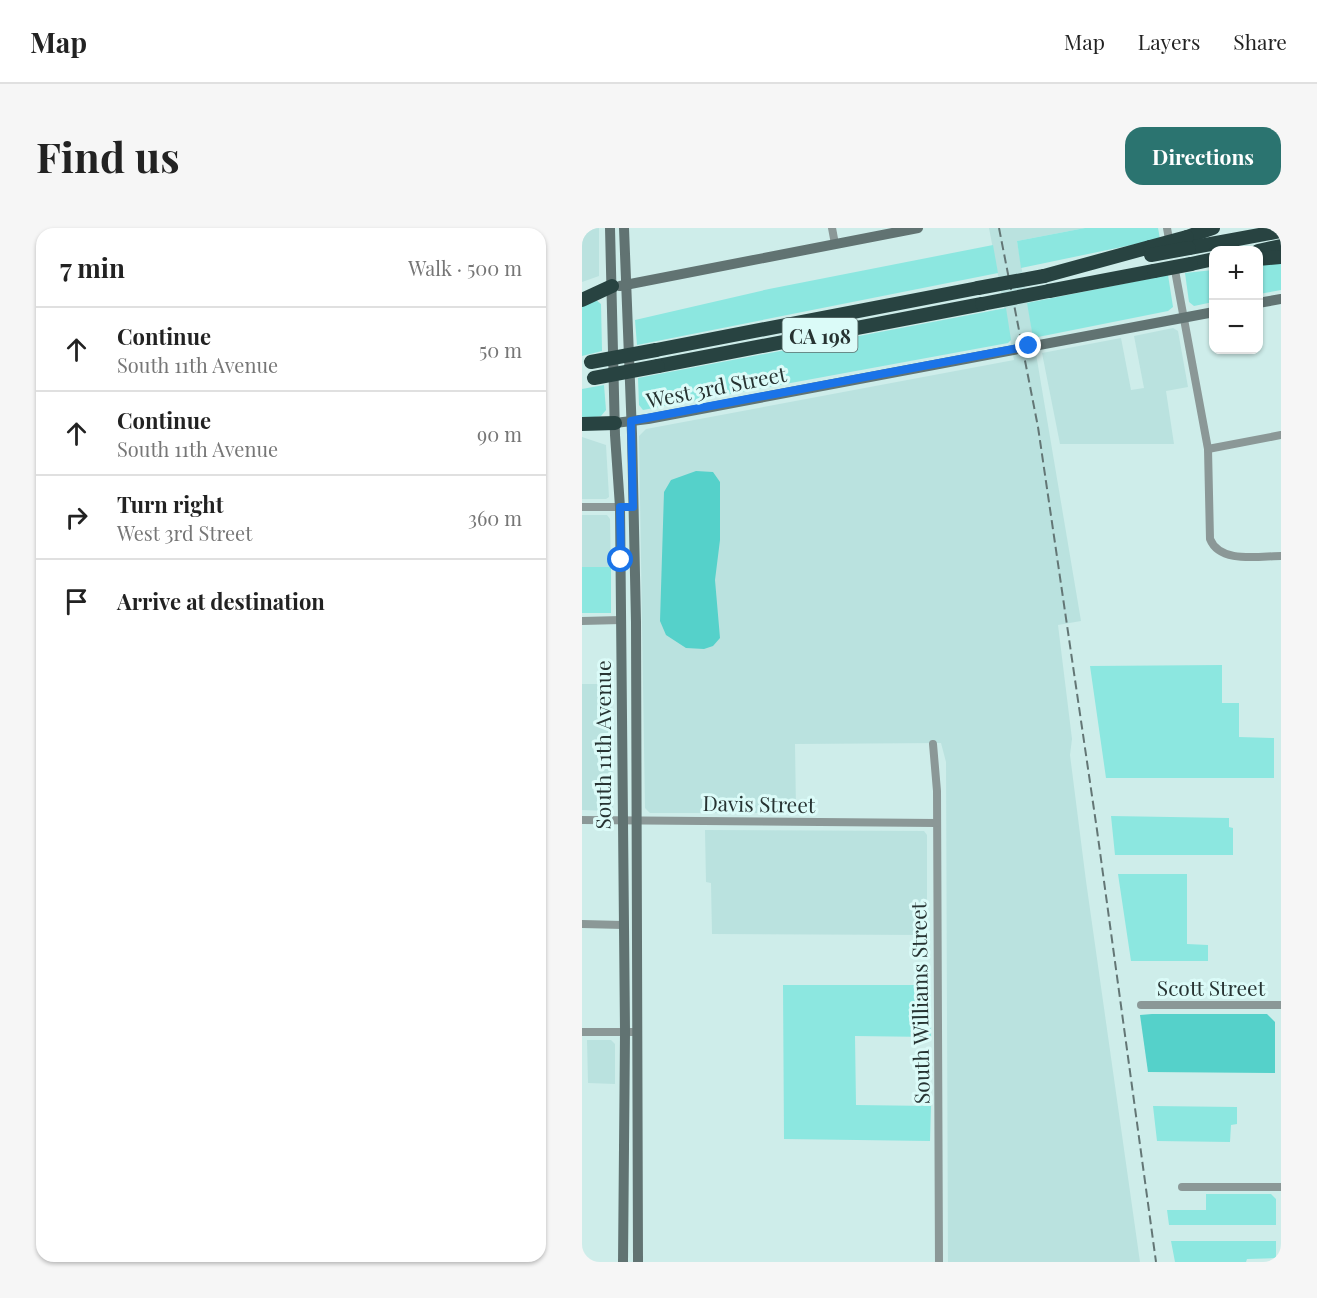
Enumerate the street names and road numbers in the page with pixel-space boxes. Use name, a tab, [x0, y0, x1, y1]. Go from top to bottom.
road number: CA 198	[782, 318, 858, 352]
street label: West 3rd Street	[643, 359, 789, 413]
street label: South 11th Avenue	[588, 660, 616, 830]
street label: Davis Street	[702, 788, 816, 818]
street label: South Williams Street	[903, 901, 935, 1104]
street label: Scott Street	[1157, 973, 1266, 1001]

